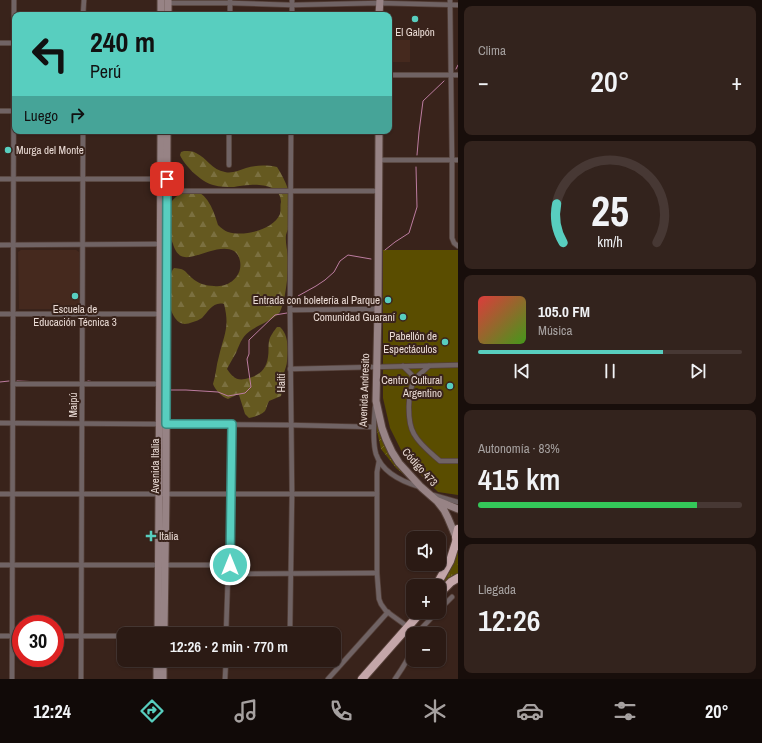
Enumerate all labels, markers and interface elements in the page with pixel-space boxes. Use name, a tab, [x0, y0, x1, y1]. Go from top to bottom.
marker: El Galpón	[410, 14, 420, 24]
text: 240 m	[90, 23, 155, 61]
place label: El Galpón	[395, 25, 435, 39]
icon: left	[24, 28, 76, 80]
text: Clima	[478, 42, 506, 59]
text: Perú	[90, 59, 121, 84]
text: 20°	[590, 61, 630, 101]
text: −	[478, 67, 489, 97]
text: +	[731, 67, 742, 97]
icon: right	[66, 104, 88, 126]
text: Luego	[24, 105, 58, 126]
place label: Murga del Monte	[16, 143, 84, 157]
marker: Murga del Monte	[3, 145, 13, 155]
pin	[150, 162, 184, 196]
icon: arrive	[156, 168, 178, 190]
text: 25	[591, 183, 629, 239]
text: km/h	[597, 231, 623, 250]
marker: Escuela de Educación Técnica 3	[70, 291, 80, 301]
place label: Entrada con boletería al Parque	[253, 293, 380, 307]
marker: Entrada con boletería al Parque	[383, 295, 393, 305]
text: 105.0 FM	[538, 301, 590, 322]
place label: Escuela de Educación Técnica 3	[33, 302, 117, 329]
place label: Comunidad Guaraní	[313, 310, 395, 324]
marker: Comunidad Guaraní	[398, 312, 408, 322]
text: Música	[538, 322, 572, 339]
place label: Pabellón de Espectáculos	[383, 329, 437, 356]
marker: Pabellón de Espectáculos	[440, 337, 450, 347]
street label: Avenida Andresito	[356, 353, 372, 428]
icon: previous	[511, 360, 533, 382]
icon: pause	[599, 360, 621, 382]
icon: next	[687, 360, 709, 382]
street label: Haití	[274, 373, 288, 393]
place label: Centro Cultural Argentino	[381, 373, 442, 400]
marker: Centro Cultural Argentino	[445, 381, 455, 391]
street label: Maipú	[66, 392, 80, 418]
street label: Avenida Italia	[148, 438, 162, 495]
text: Autonomía · 83%	[478, 440, 560, 457]
street label: Código 473	[399, 445, 441, 489]
text: 415 km	[478, 459, 560, 499]
place label: Italia	[159, 529, 179, 543]
marker: Italia	[146, 531, 156, 541]
map controls	[406, 531, 446, 667]
button: sound	[406, 531, 446, 571]
position arrow	[209, 544, 251, 586]
button: +	[406, 579, 446, 619]
text: Llegada	[478, 581, 516, 598]
text: 12:26	[478, 600, 540, 640]
speed limit sign: 30	[12, 615, 64, 667]
button: −	[406, 627, 446, 667]
text: 12:26 · 2 min · 770 m	[170, 636, 288, 657]
icon: directions	[138, 697, 166, 725]
icon: music	[232, 697, 260, 725]
icon: phone	[327, 697, 355, 725]
icon: climate	[421, 697, 449, 725]
icon: car	[516, 697, 544, 725]
icon: filters	[611, 697, 639, 725]
text: 12:24	[33, 699, 71, 724]
text: 20°	[705, 699, 729, 724]

